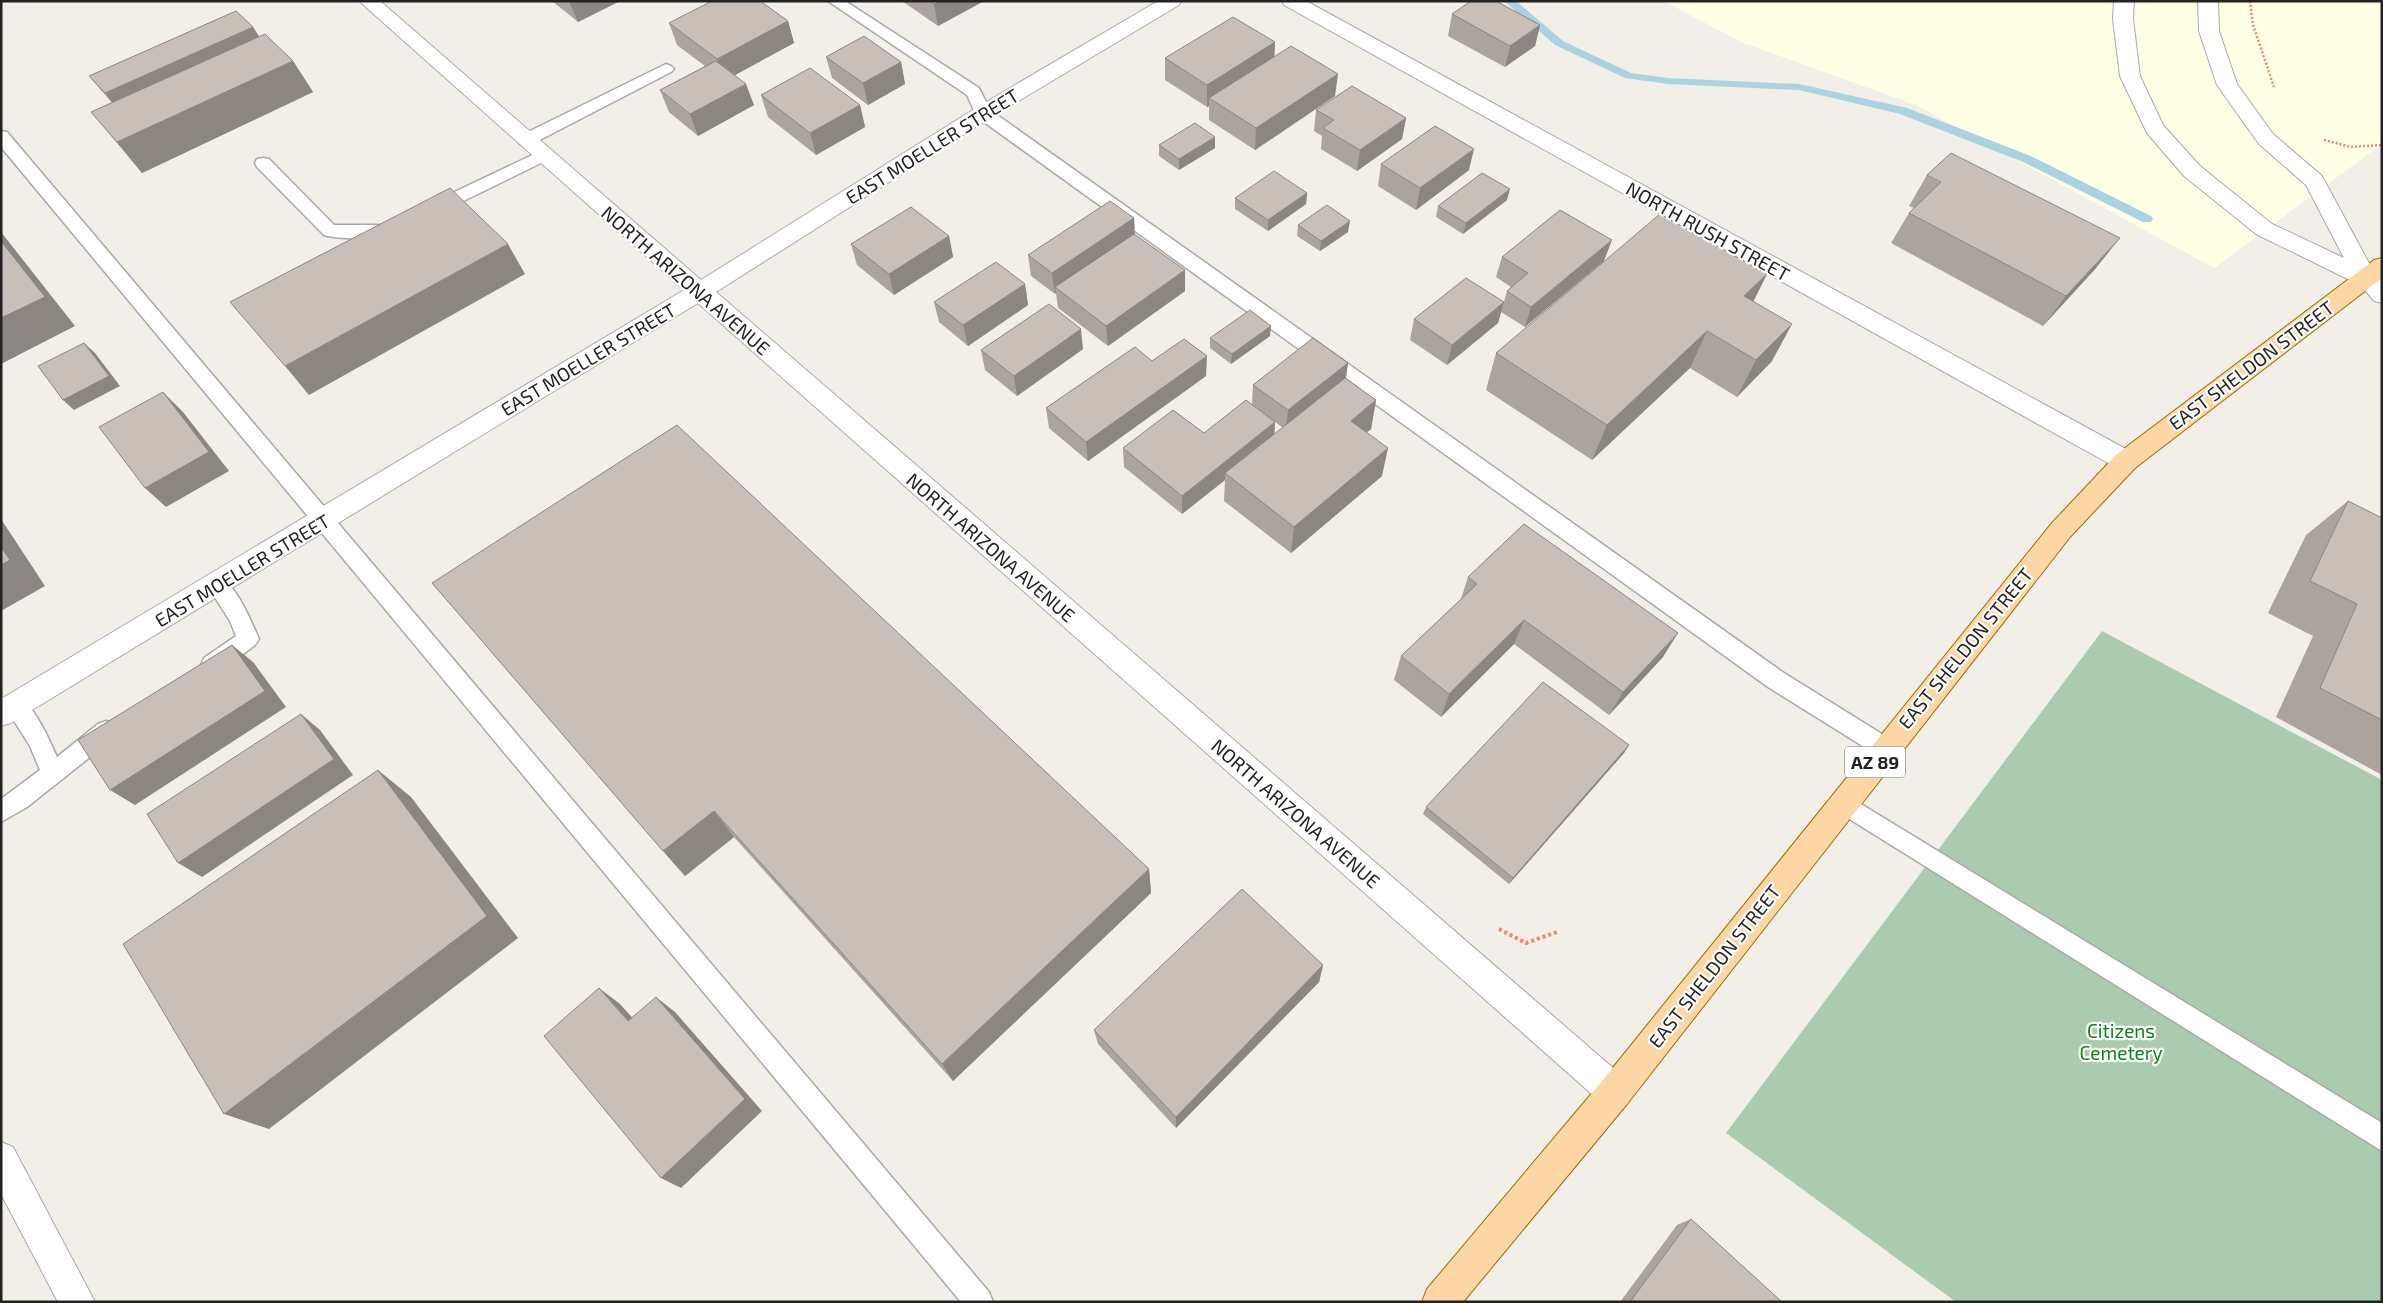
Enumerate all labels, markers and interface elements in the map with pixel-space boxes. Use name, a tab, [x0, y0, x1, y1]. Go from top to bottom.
street label: EAST MOELLER STREET	[841, 83, 1023, 209]
street label: NORTH RUSH STREET	[1622, 176, 1794, 286]
street label: NORTH ARIZONA AVENUE	[597, 201, 775, 359]
street label: EAST SHELDON STREET	[2164, 296, 2338, 434]
street label: EAST MOELLER STREET	[496, 298, 680, 420]
street label: NORTH ARIZONA AVENUE	[902, 468, 1080, 626]
street label: EAST MOELLER STREET	[150, 509, 334, 631]
street label: EAST SHELDON STREET	[1893, 563, 2037, 733]
street label: NORTH ARIZONA AVENUE	[1207, 734, 1385, 892]
road number: AZ 89	[1845, 746, 1905, 778]
street label: EAST SHELDON STREET	[1643, 880, 1785, 1052]
park label: Citizens Cemetery	[2080, 1019, 2163, 1064]

